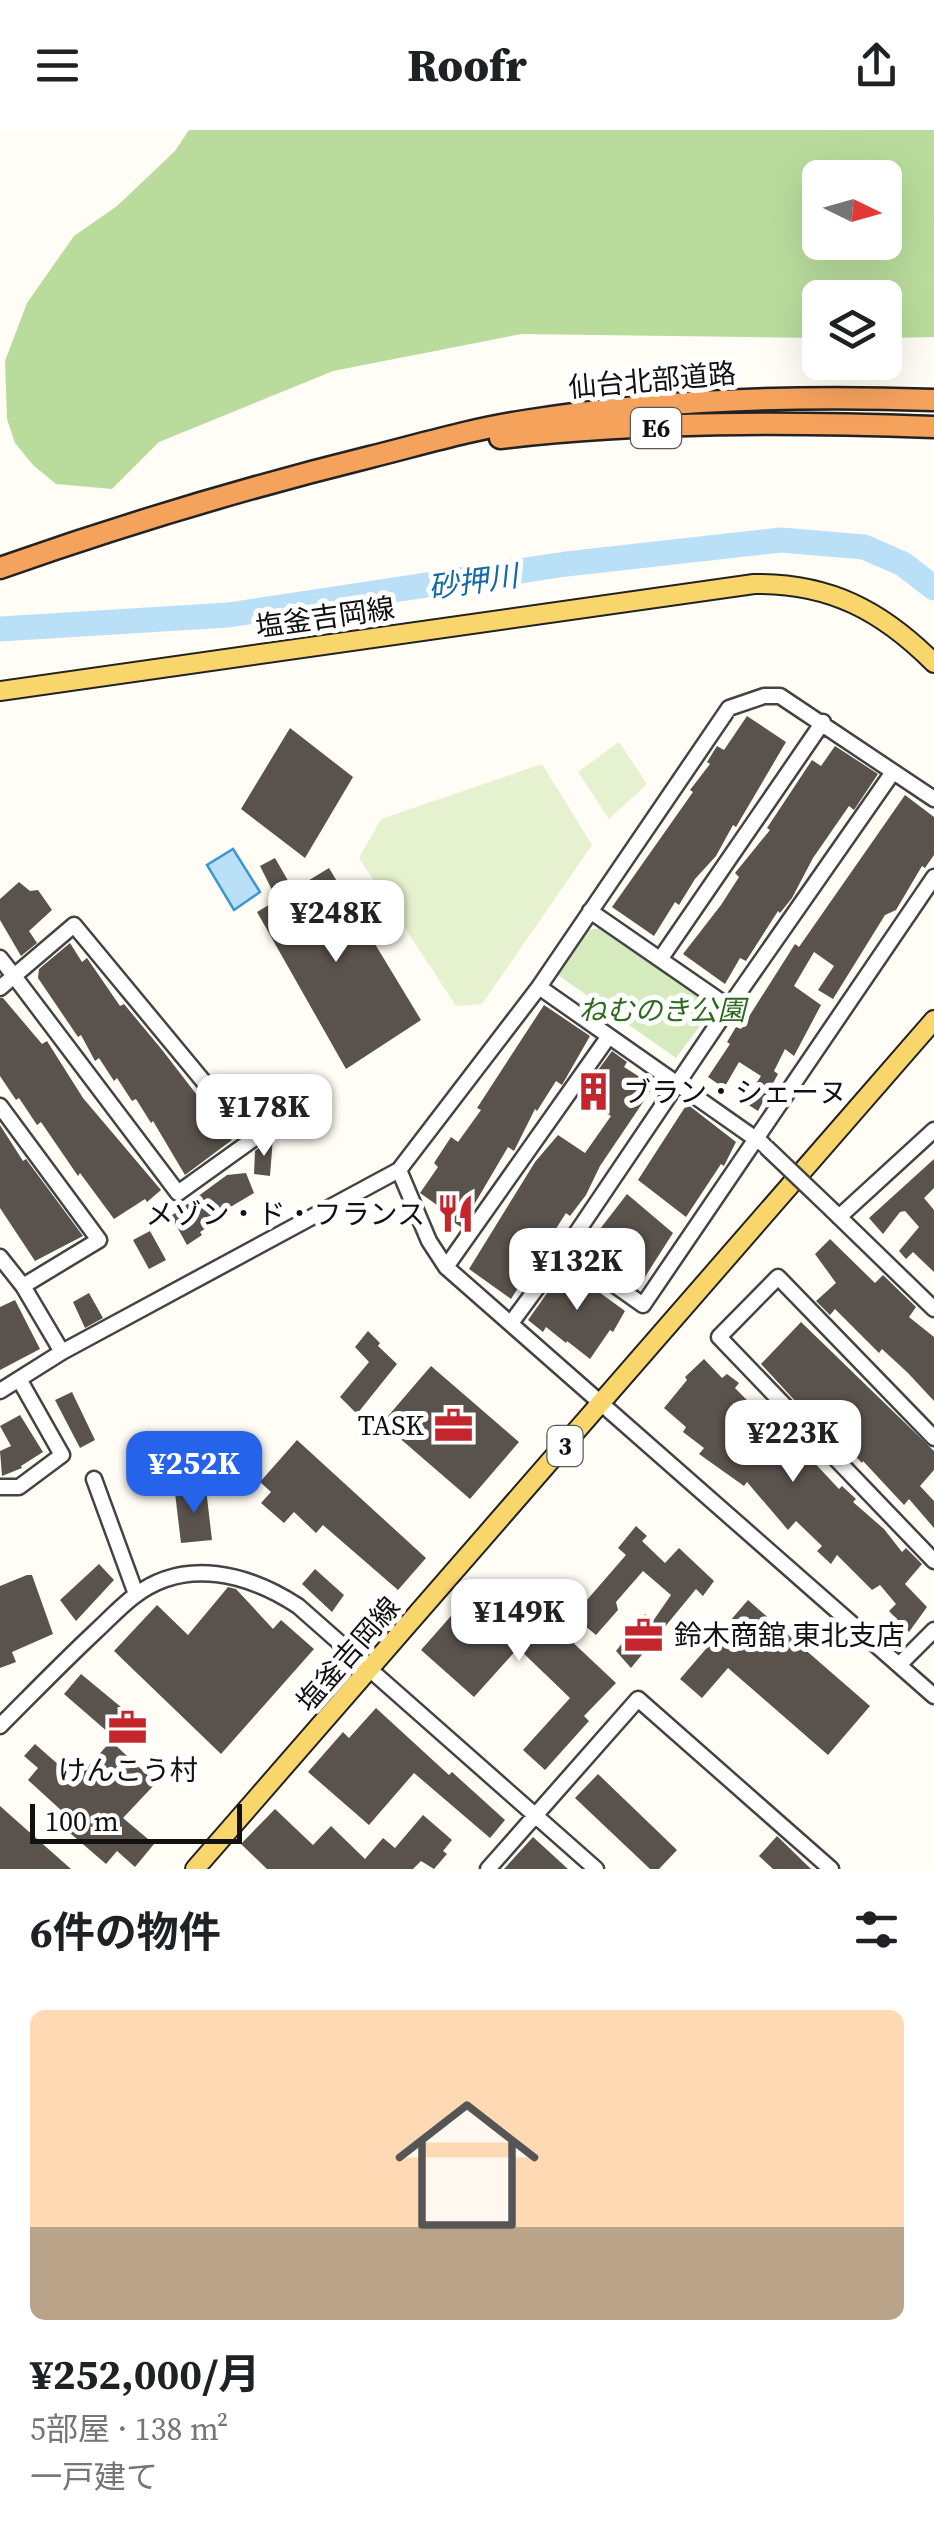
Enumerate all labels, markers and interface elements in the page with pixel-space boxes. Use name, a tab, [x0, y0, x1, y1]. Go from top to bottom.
text: Roofr	[407, 34, 527, 96]
icon: menu	[30, 38, 85, 93]
icon: share	[849, 38, 904, 93]
north arrow	[802, 160, 902, 260]
map controls	[802, 160, 902, 380]
button: layers	[802, 280, 902, 380]
street label: 仙台北部道路	[567, 354, 737, 406]
road number: E6	[631, 408, 681, 448]
water label: 砂押川	[426, 555, 523, 608]
street label: 塩釜吉岡線	[253, 588, 397, 646]
pin: ¥248K	[266, 880, 406, 965]
text: ¥248K	[290, 890, 382, 934]
park label: ねむのき公園	[578, 991, 750, 1029]
building icon: ブラン・シェーヌ	[572, 1071, 614, 1113]
place label: ブラン・シェーヌ	[623, 1073, 847, 1111]
pin: ¥178K	[194, 1074, 334, 1159]
text: ¥178K	[218, 1084, 310, 1128]
restaurant icon: メゾン・ド・フランス	[434, 1193, 476, 1235]
place label: メゾン・ド・フランス	[146, 1195, 425, 1233]
pin: ¥132K	[507, 1228, 647, 1313]
text: ¥132K	[531, 1238, 623, 1282]
pin: ¥223K	[723, 1400, 863, 1485]
office icon: TASK	[433, 1404, 475, 1446]
place label: TASK	[358, 1406, 424, 1444]
text: ¥223K	[747, 1410, 839, 1454]
road number: 3	[548, 1426, 582, 1466]
pin: ¥252K	[124, 1431, 264, 1516]
text: ¥252K	[148, 1441, 240, 1485]
pin: ¥149K	[449, 1579, 589, 1664]
street label: 塩釜吉岡線	[288, 1589, 408, 1719]
text: ¥149K	[473, 1589, 565, 1633]
office icon: 鈴木商舘 東北支店	[623, 1614, 665, 1656]
place label: 鈴木商舘 東北支店	[674, 1616, 905, 1654]
office icon: けんこう村	[107, 1707, 149, 1749]
place label: けんこう村	[58, 1751, 198, 1789]
scale bar	[30, 1799, 242, 1844]
text: 100 m	[45, 1802, 119, 1840]
icon: filters	[849, 1902, 904, 1957]
text: 6件の物件	[30, 1903, 221, 1961]
icon: home	[377, 2075, 557, 2255]
text: ¥252,000/月	[30, 2345, 260, 2403]
text: 5部屋 · 138 m²	[30, 2407, 228, 2451]
text: 一戸建て	[30, 2455, 158, 2499]

